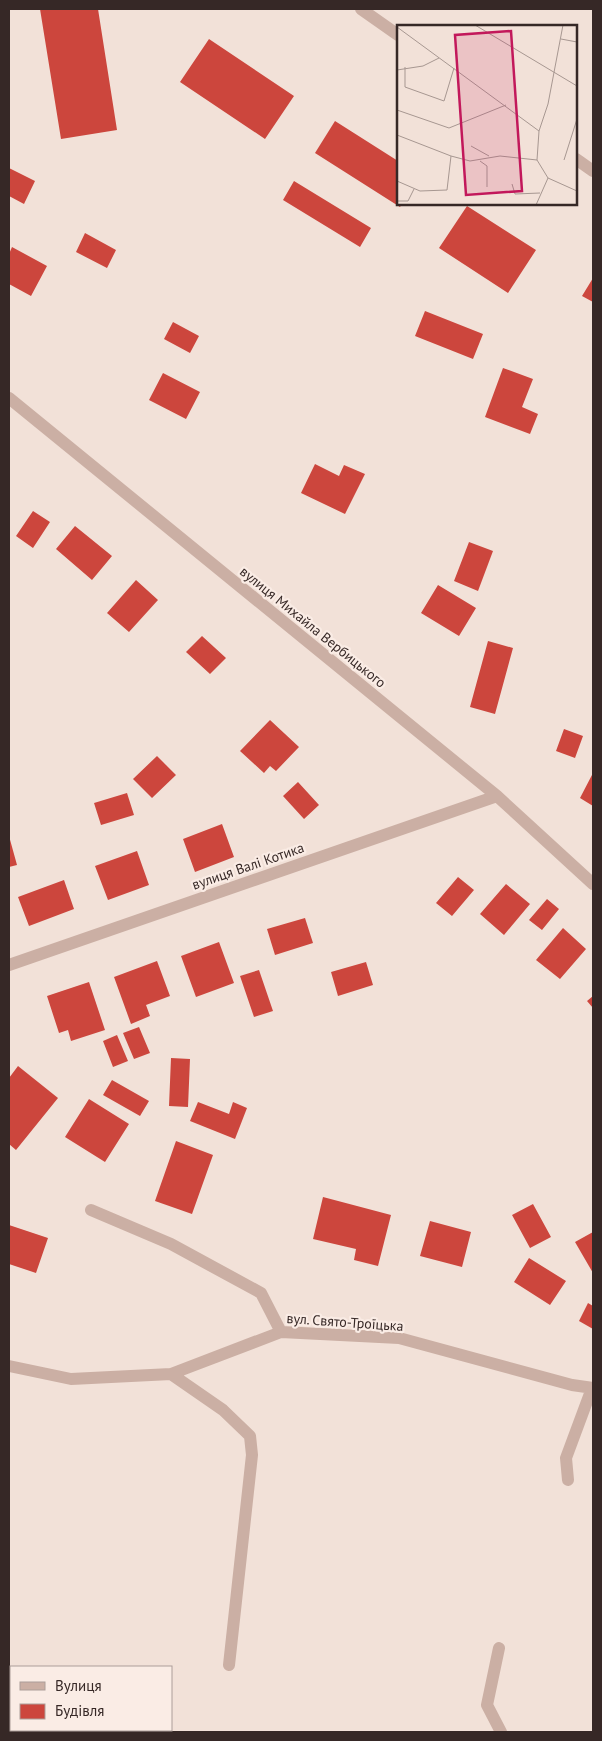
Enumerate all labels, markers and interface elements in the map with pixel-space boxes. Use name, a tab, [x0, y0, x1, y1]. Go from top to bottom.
inset map	[397, 25, 577, 205]
street label: вулиця Михайла Вербицького	[236, 562, 390, 692]
street label: вулиця Валі Котика	[190, 838, 307, 894]
street label: вул. Свято-Троїцька	[286, 1309, 404, 1335]
legend	[10, 1666, 172, 1731]
text: Вулиця	[55, 1676, 102, 1695]
text: Будівля	[55, 1701, 104, 1720]

